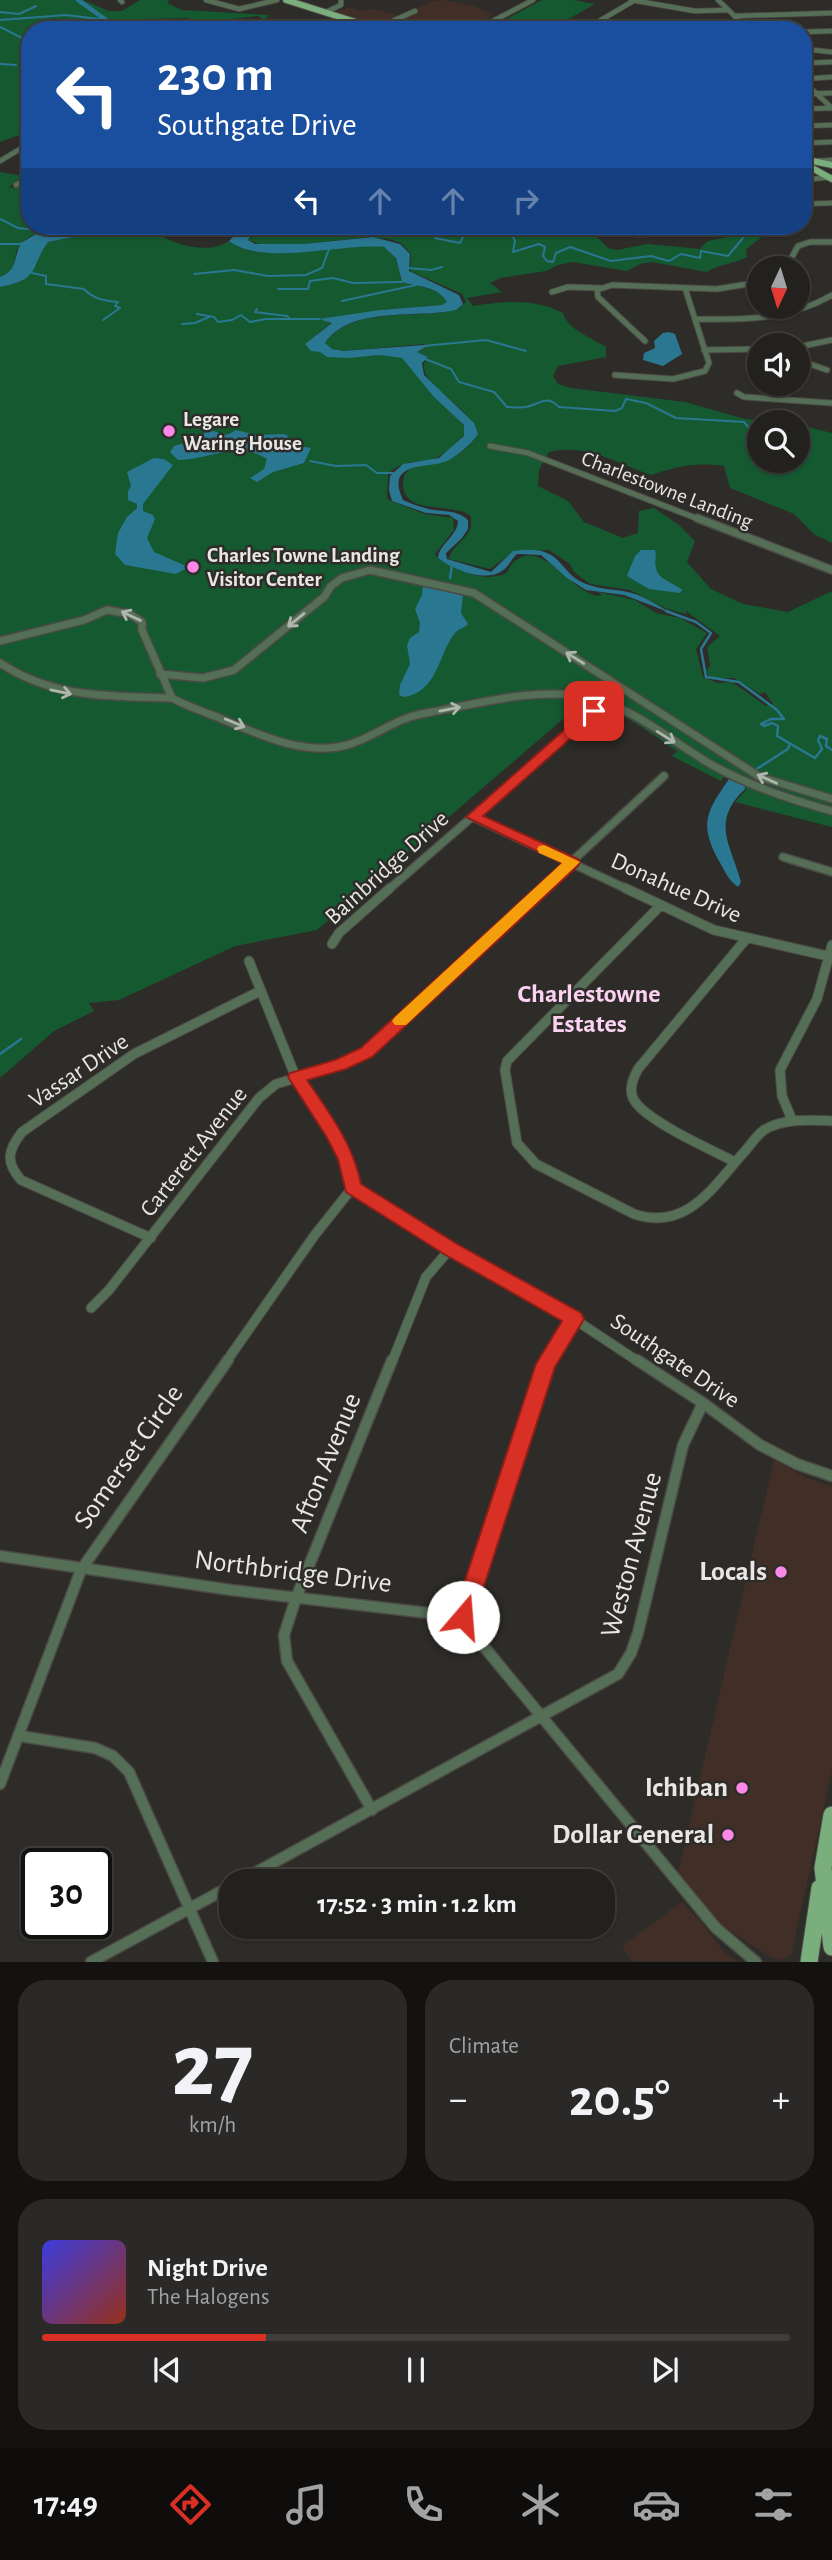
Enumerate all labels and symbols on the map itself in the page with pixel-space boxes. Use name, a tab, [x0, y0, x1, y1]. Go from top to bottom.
north arrow	[747, 256, 810, 318]
place label: Legare Waring House	[183, 409, 302, 454]
marker: Legare Waring House	[161, 423, 177, 439]
street label: Charlestowne Landing	[579, 448, 756, 533]
place label: Charles Towne Landing Visitor Center	[207, 545, 400, 590]
marker: Charles Towne Landing Visitor Center	[185, 559, 201, 575]
one-way arrow	[121, 609, 142, 622]
one-way arrow	[287, 612, 305, 628]
one-way arrow	[565, 650, 585, 664]
pin	[564, 681, 624, 741]
one-way arrow	[49, 685, 72, 699]
one-way arrow	[438, 701, 461, 715]
one-way arrow	[224, 717, 245, 730]
one-way arrow	[656, 731, 676, 745]
one-way arrow	[757, 772, 778, 785]
street label: Bainbridge Drive	[321, 807, 453, 929]
street label: Donahue Drive	[607, 849, 745, 927]
district label: Charlestowne Estates	[518, 981, 660, 1037]
street label: Vassar Drive	[25, 1029, 133, 1113]
street label: Carterett Avenue	[136, 1083, 252, 1221]
street label: Southgate Drive	[606, 1309, 744, 1413]
street label: Somerset Circle	[69, 1380, 189, 1534]
street label: Afton Avenue	[285, 1389, 367, 1537]
street label: Weston Avenue	[597, 1469, 667, 1641]
street label: Northbridge Drive	[193, 1546, 393, 1598]
place label: Locals	[699, 1558, 767, 1586]
marker: Locals	[773, 1564, 789, 1580]
position arrow	[426, 1580, 500, 1654]
place label: Ichiban	[645, 1774, 728, 1802]
marker: Ichiban	[734, 1780, 750, 1796]
place label: Dollar General	[552, 1821, 714, 1849]
marker: Dollar General	[720, 1827, 736, 1843]
speed limit sign: 30	[21, 1848, 112, 1939]

